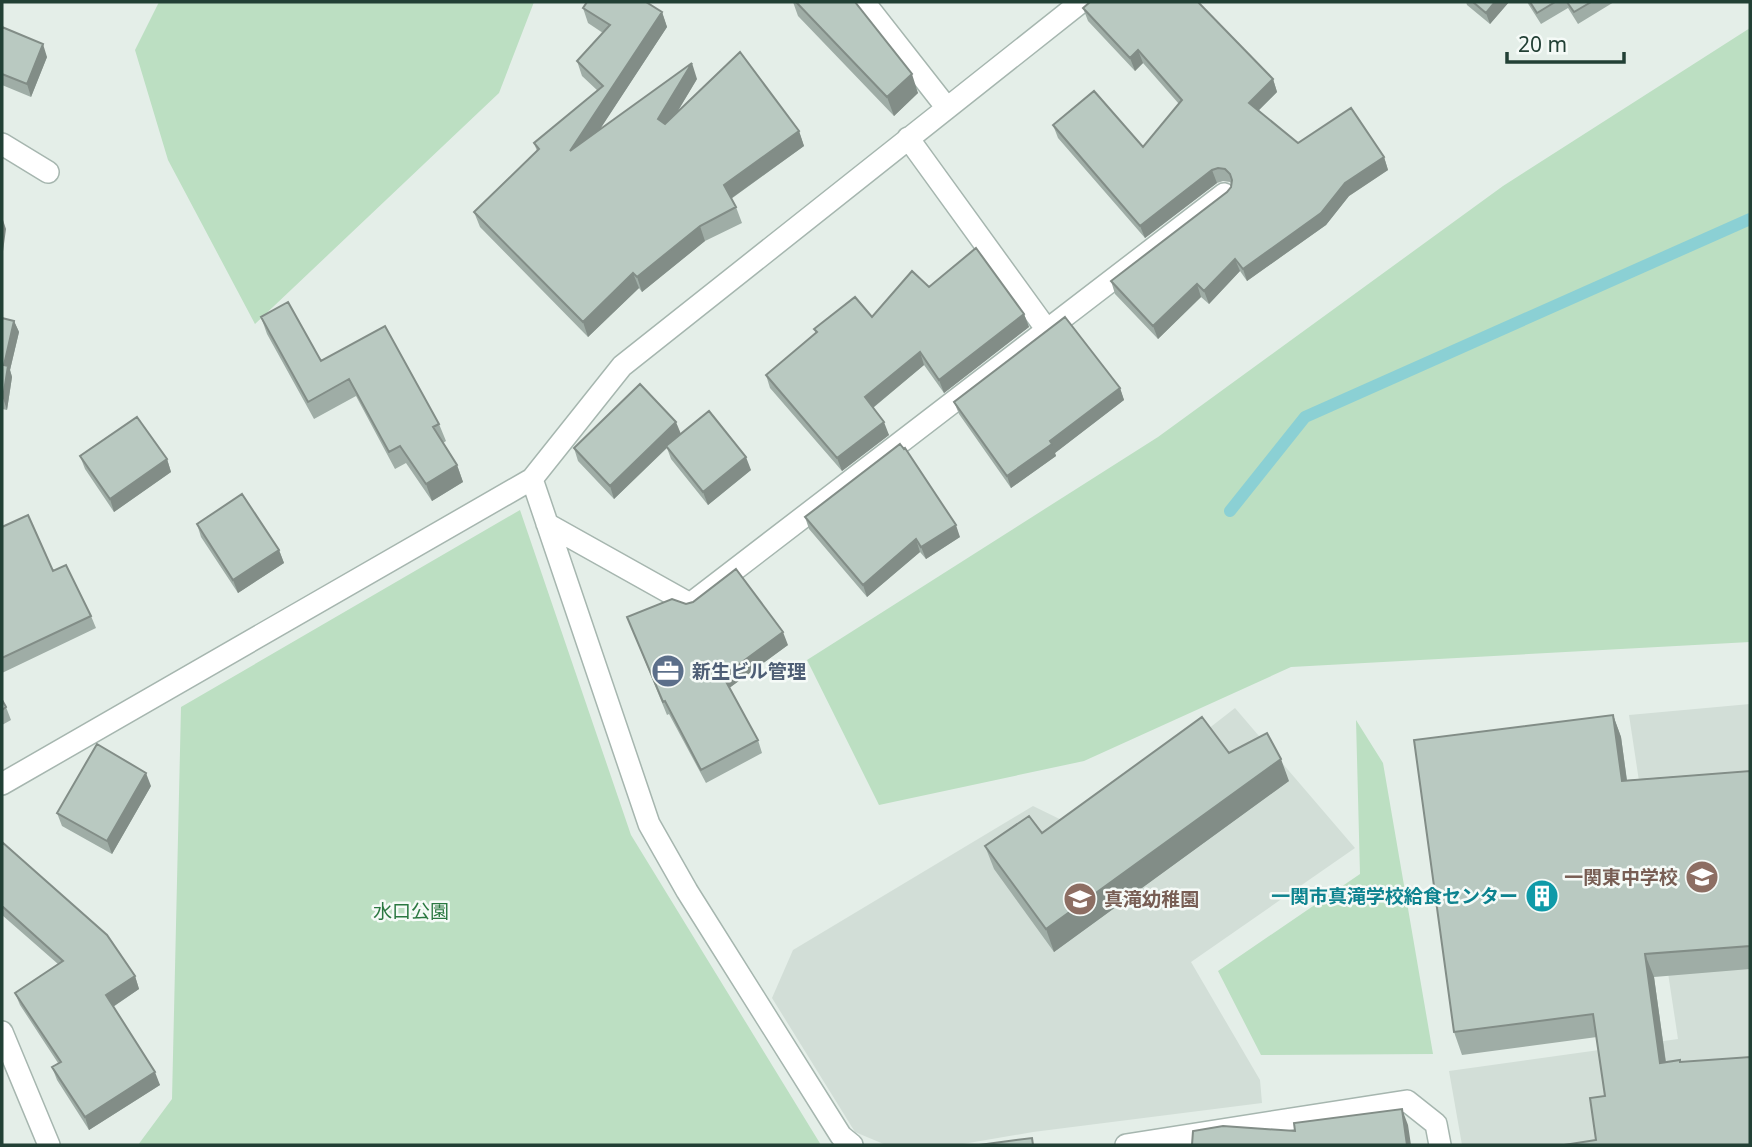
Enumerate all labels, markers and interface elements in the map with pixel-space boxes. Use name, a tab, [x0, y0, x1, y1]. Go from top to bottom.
scale bar	[1507, 21, 1624, 65]
text: 20 m	[1518, 30, 1567, 58]
office icon: 新生ビル管理	[649, 652, 687, 690]
place label: 新生ビル管理	[692, 658, 806, 684]
school or university icon: 一関東中学校	[1683, 858, 1721, 896]
place label: 一関東中学校	[1564, 864, 1678, 890]
building icon: 一関市真滝学校給食センター	[1523, 877, 1561, 915]
school or university icon: 真滝幼稚園	[1061, 880, 1099, 918]
place label: 一関市真滝学校給食センター	[1271, 883, 1518, 909]
place label: 真滝幼稚園	[1104, 886, 1199, 912]
park label: 水口公園	[373, 898, 449, 924]

